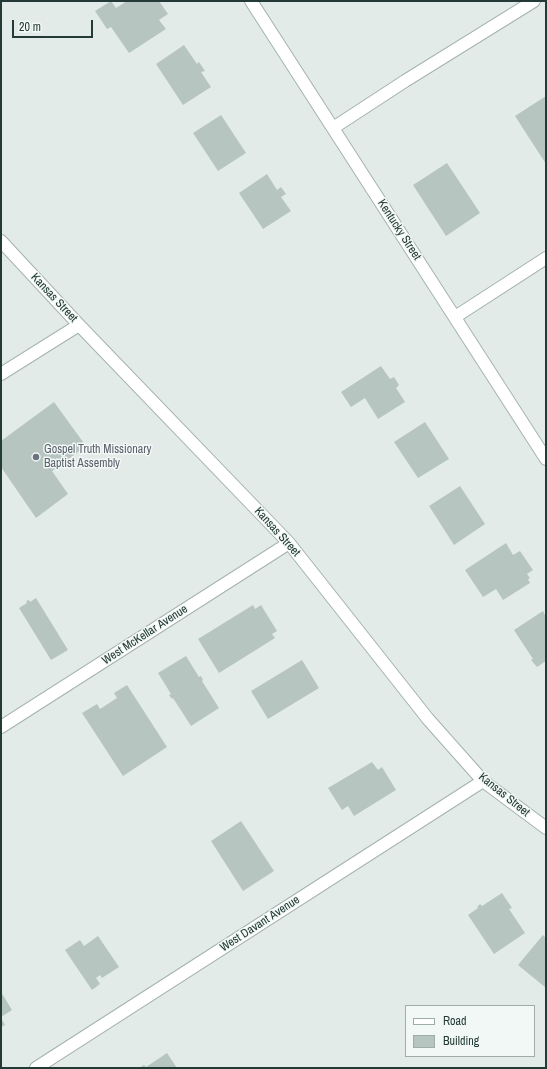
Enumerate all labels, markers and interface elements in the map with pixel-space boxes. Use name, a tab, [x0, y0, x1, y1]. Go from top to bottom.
scale bar	[14, 12, 95, 38]
text: 20 m	[19, 19, 41, 35]
street label: Kentucky Street	[374, 197, 424, 263]
street label: Kansas Street	[28, 270, 80, 326]
place label: Gospel Truth Missionary Baptist Assembly	[44, 443, 151, 471]
marker: Gospel Truth Missionary Baptist Assembly	[31, 452, 41, 462]
street label: Kansas Street	[251, 504, 303, 560]
street label: West McKellar Avenue	[99, 602, 191, 668]
street label: Kansas Street	[475, 770, 533, 820]
street label: West Davant Avenue	[217, 893, 303, 955]
legend	[405, 1005, 535, 1057]
text: Road	[443, 1013, 467, 1029]
text: Building	[443, 1033, 479, 1049]

